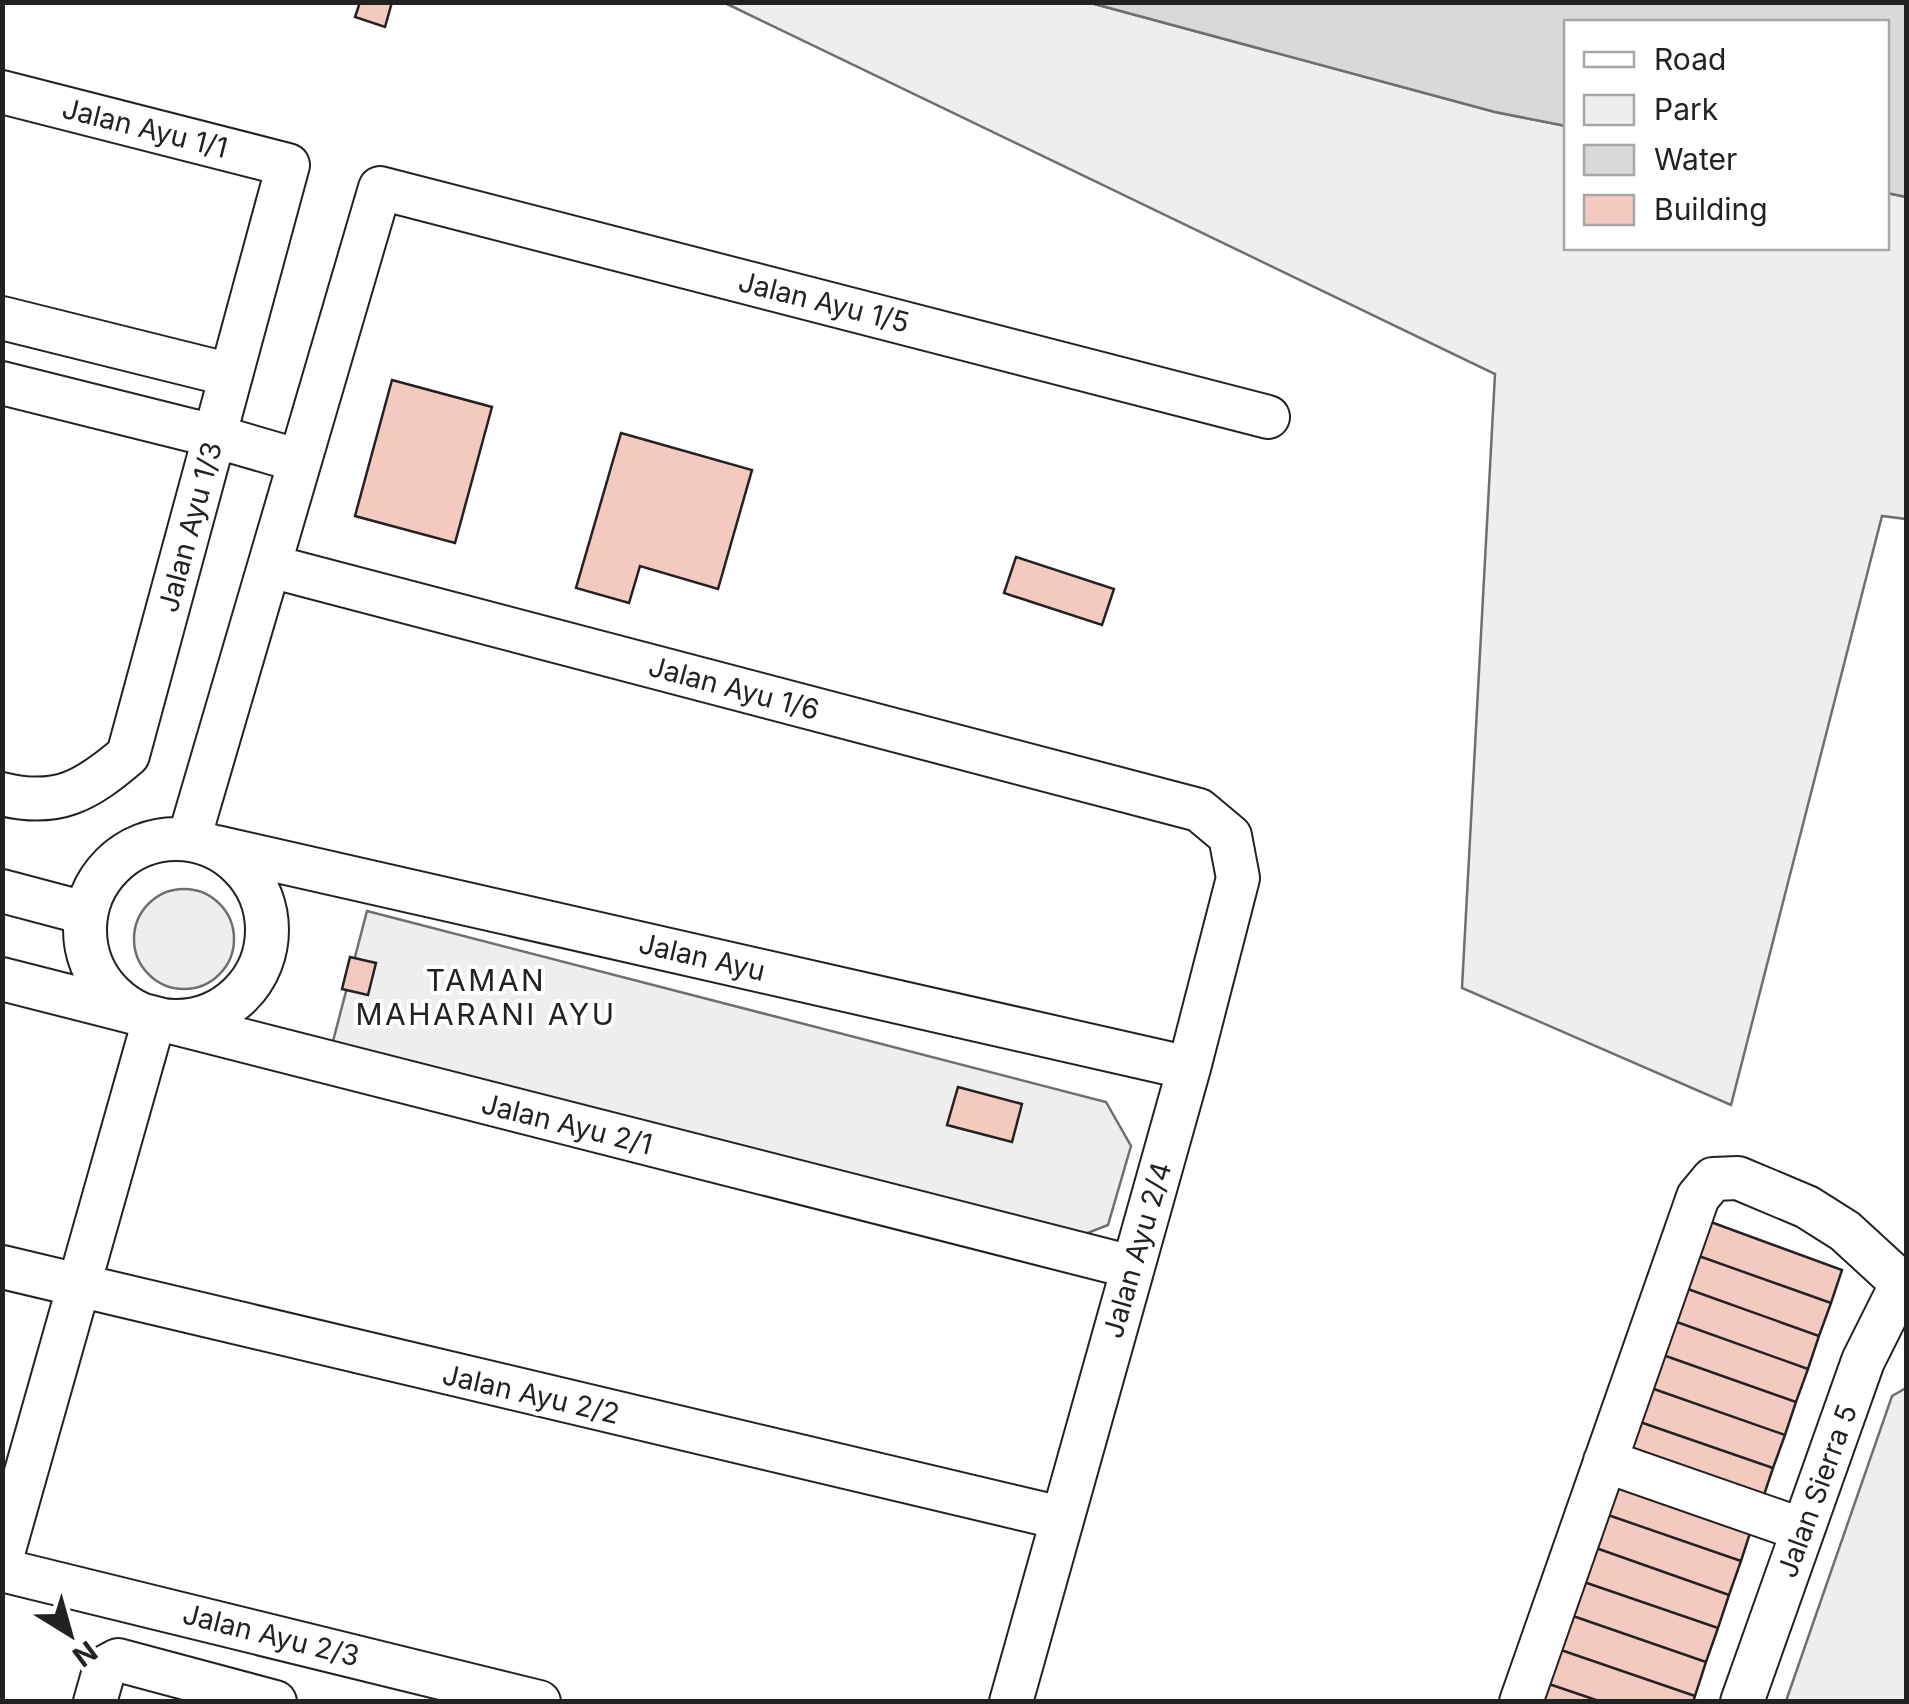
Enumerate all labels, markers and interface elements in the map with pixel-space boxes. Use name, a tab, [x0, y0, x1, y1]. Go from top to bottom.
legend	[1564, 20, 1889, 250]
text: Road	[1654, 41, 1726, 77]
street label: Jalan Ayu 1/1	[59, 91, 231, 165]
text: Park	[1654, 91, 1719, 127]
text: Water	[1654, 141, 1737, 177]
text: Building	[1654, 191, 1768, 227]
street label: Jalan Ayu 1/5	[735, 264, 913, 340]
street label: Jalan Ayu 1/3	[151, 438, 229, 616]
street label: Jalan Ayu 1/6	[645, 649, 823, 727]
street label: Jalan Ayu	[636, 926, 768, 988]
district label: TAMAN MAHARANI AYU	[355, 962, 617, 1032]
street label: Jalan Ayu 2/1	[478, 1086, 656, 1162]
street label: Jalan Ayu 2/4	[1096, 1158, 1178, 1342]
street label: Jalan Ayu 2/2	[439, 1357, 623, 1431]
street label: Jalan Sierra 5	[1770, 1400, 1864, 1582]
north arrow	[20, 1584, 120, 1684]
street label: Jalan Ayu 2/3	[179, 1597, 363, 1673]
text: N	[66, 1634, 104, 1674]

